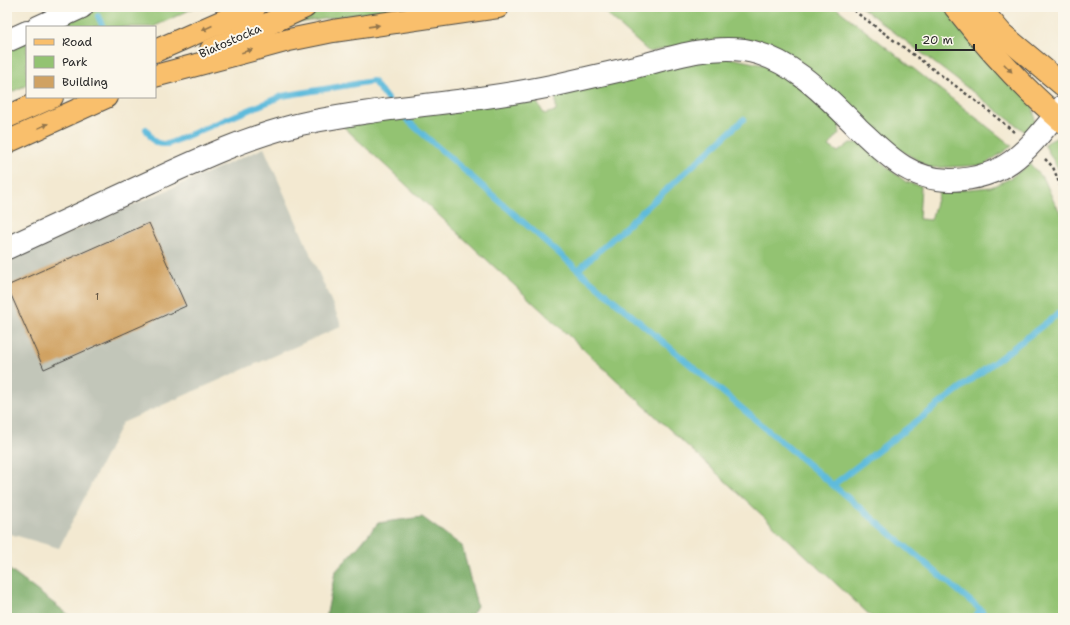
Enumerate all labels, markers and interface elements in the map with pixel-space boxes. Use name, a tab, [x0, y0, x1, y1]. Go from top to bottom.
street label: Białostocka	[196, 20, 264, 62]
one-way arrow	[368, 23, 380, 29]
legend	[26, 26, 156, 98]
one-way arrow	[200, 26, 212, 32]
scale bar	[916, 26, 974, 52]
text: 20 m	[922, 32, 953, 48]
text: Road	[62, 34, 93, 50]
one-way arrow	[241, 48, 253, 54]
text: Park	[62, 54, 88, 70]
one-way arrow	[1003, 63, 1013, 73]
text: Building	[62, 74, 108, 90]
one-way arrow	[37, 123, 48, 129]
house number: 1	[95, 290, 99, 303]

